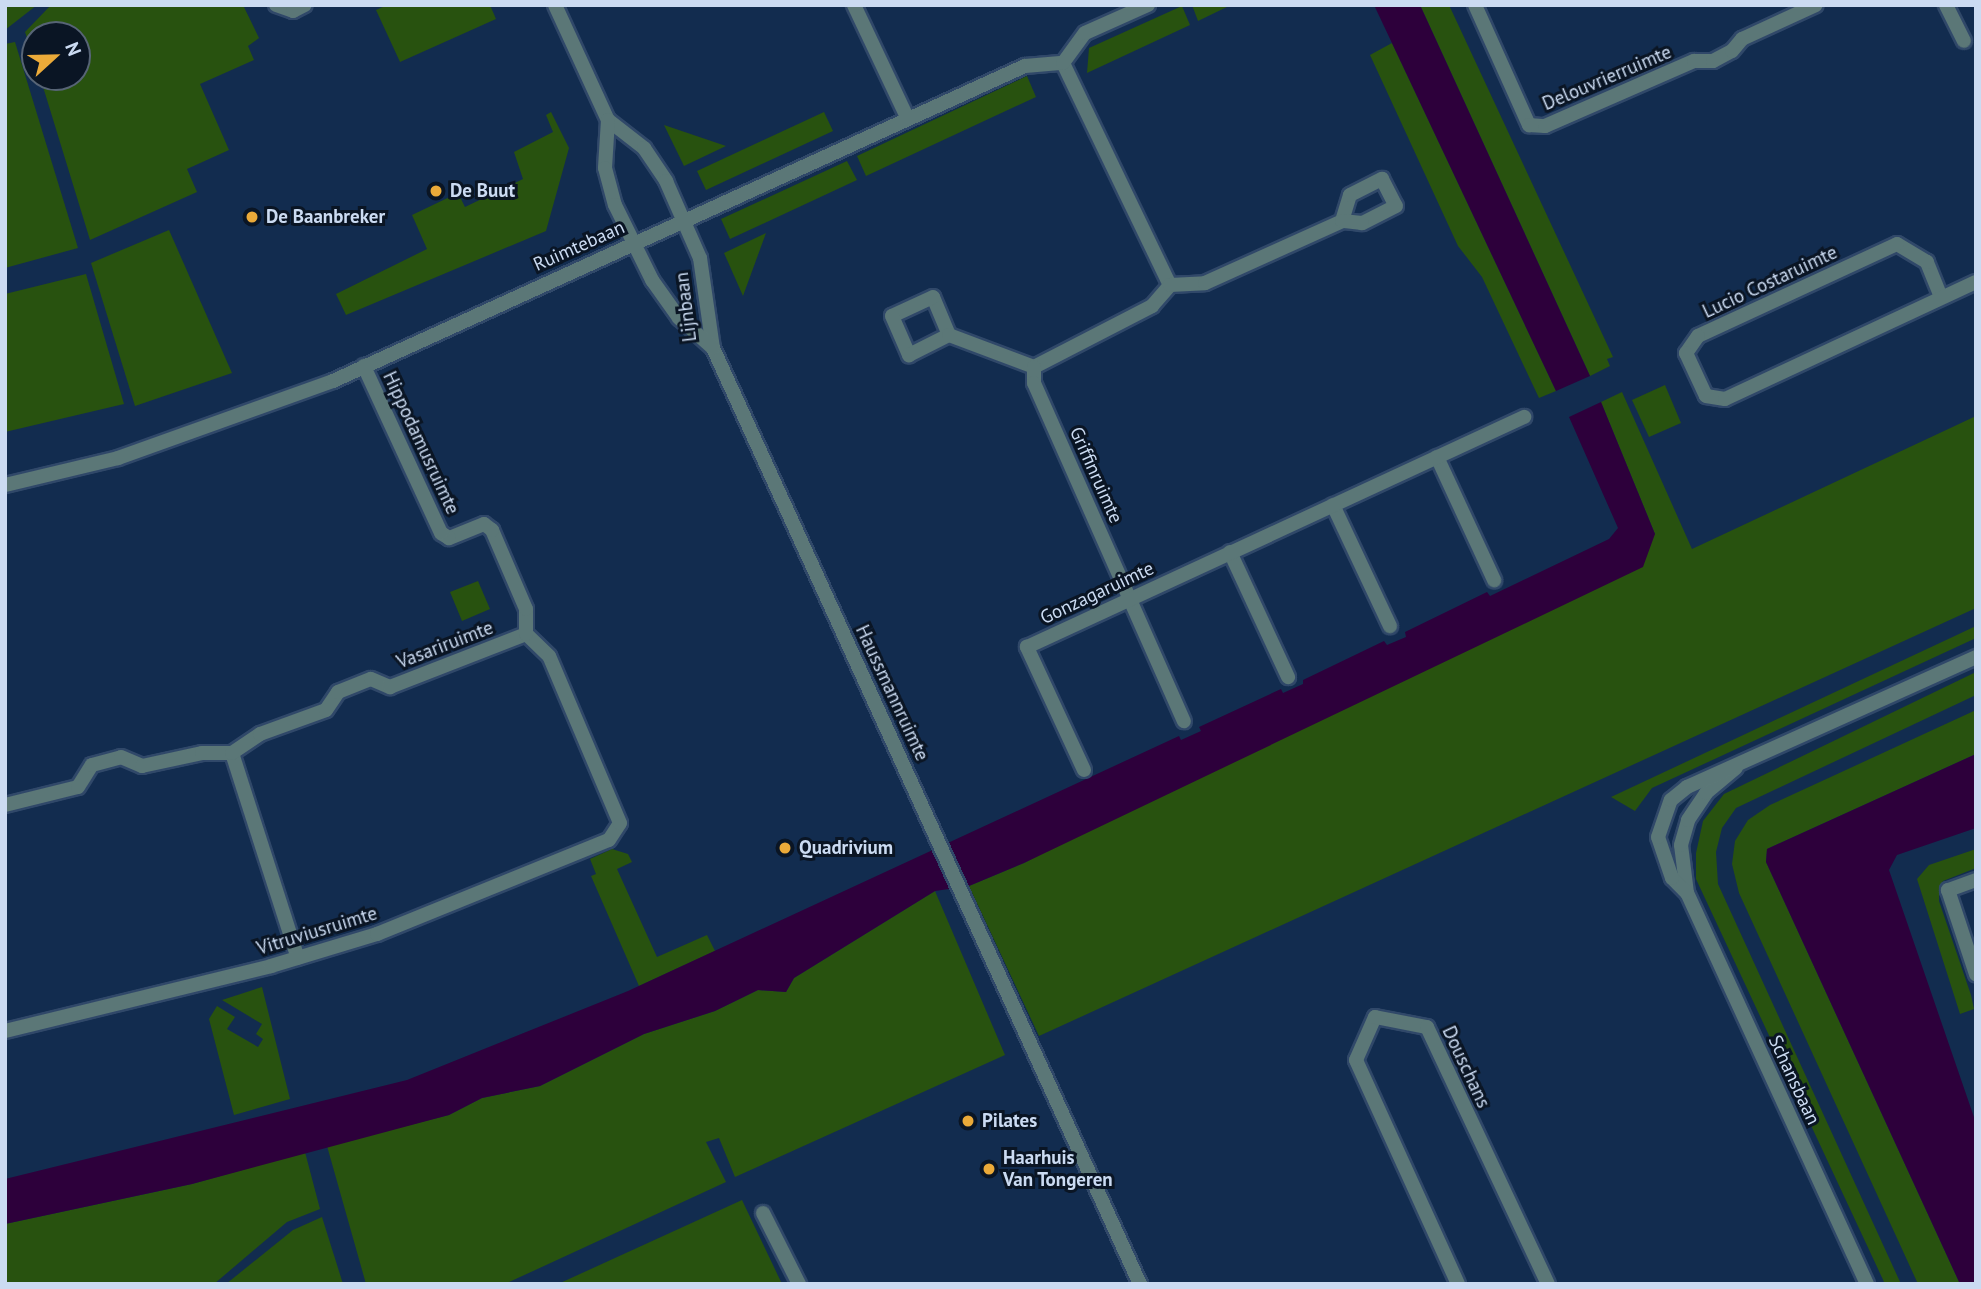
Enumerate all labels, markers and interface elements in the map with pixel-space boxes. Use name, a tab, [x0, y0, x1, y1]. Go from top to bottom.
north arrow	[21, 21, 91, 91]
text: N	[60, 39, 87, 59]
street label: Delouvrierruimte	[1539, 41, 1675, 115]
place label: De Buut	[450, 180, 515, 202]
marker: De Buut	[428, 183, 444, 199]
place label: De Baanbreker	[266, 206, 385, 228]
marker: De Baanbreker	[244, 209, 260, 225]
street label: Ruimtebaan	[530, 216, 628, 276]
street label: Lucio Costaruimte	[1699, 241, 1841, 323]
street label: Lijnbaan	[670, 271, 702, 343]
street label: Hippodamusruimte	[378, 368, 464, 518]
street label: Griffinruimte	[1065, 423, 1127, 527]
street label: Gonzagaruimte	[1037, 557, 1157, 629]
street label: Vasariruimte	[394, 616, 496, 674]
street label: Haussmannruimte	[851, 621, 933, 765]
place label: Quadrivium	[799, 837, 893, 859]
marker: Quadrivium	[777, 840, 793, 856]
street label: Vitruviusruimte	[254, 902, 380, 960]
street label: Douschans	[1437, 1022, 1495, 1112]
street label: Schansbaan	[1763, 1032, 1825, 1128]
place label: Pilates	[982, 1110, 1037, 1132]
marker: Pilates	[960, 1113, 976, 1129]
place label: Haarhuis Van Tongeren	[1003, 1147, 1113, 1191]
marker: Haarhuis Van Tongeren	[981, 1161, 997, 1177]

